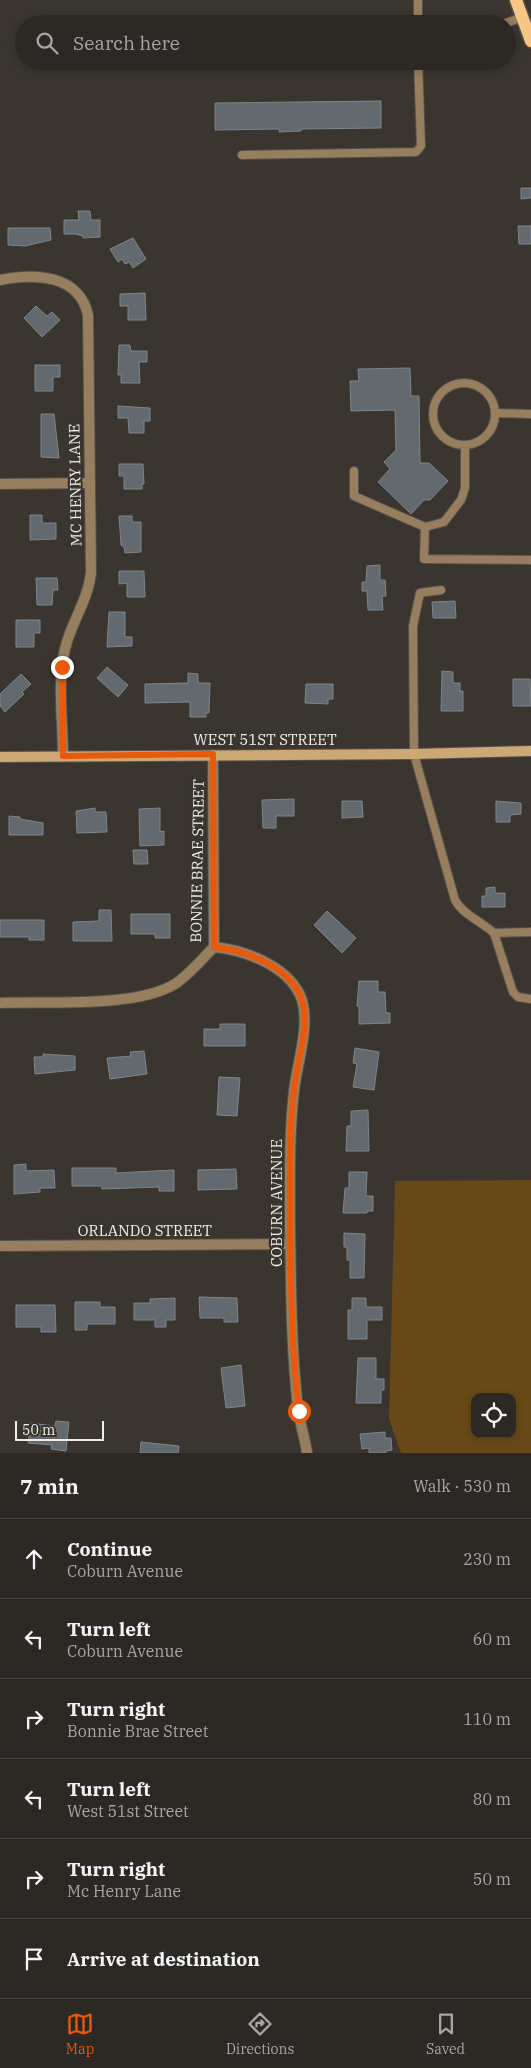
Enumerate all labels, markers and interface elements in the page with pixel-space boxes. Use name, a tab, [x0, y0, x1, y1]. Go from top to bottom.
search box	[15, 15, 516, 70]
icon: search	[33, 29, 61, 57]
text: Search here	[73, 31, 180, 55]
street label: MC HENRY LANE	[64, 424, 86, 546]
route end	[51, 656, 74, 679]
street label: WEST 51ST STREET	[193, 730, 337, 749]
street label: BONNIE BRAE STREET	[186, 779, 208, 943]
street label: COBURN AVENUE	[267, 1139, 286, 1267]
street label: ORLANDO STREET	[78, 1221, 212, 1240]
map controls	[471, 1393, 516, 1438]
button: locate	[471, 1393, 516, 1438]
route start	[288, 1400, 311, 1423]
scale bar	[15, 1418, 104, 1441]
text: 50 m	[22, 1421, 55, 1439]
text: 7 min	[20, 1472, 79, 1500]
text: Walk · 530 m	[413, 1476, 511, 1496]
text: Continue	[67, 1537, 152, 1561]
icon: ahead	[20, 1545, 48, 1573]
text: 230 m	[463, 1549, 511, 1569]
text: Coburn Avenue	[67, 1561, 183, 1581]
text: Turn left	[67, 1617, 150, 1641]
icon: left	[20, 1625, 48, 1653]
text: 60 m	[473, 1629, 511, 1649]
text: Coburn Avenue	[67, 1641, 183, 1661]
text: Turn right	[67, 1697, 165, 1721]
icon: right	[20, 1705, 48, 1733]
text: 110 m	[463, 1709, 511, 1729]
text: Bonnie Brae Street	[67, 1721, 208, 1741]
text: Turn left	[67, 1777, 150, 1801]
icon: left	[20, 1785, 48, 1813]
text: 80 m	[473, 1789, 511, 1809]
text: West 51st Street	[67, 1801, 189, 1821]
text: Turn right	[67, 1857, 165, 1881]
icon: right	[20, 1865, 48, 1893]
text: 50 m	[473, 1869, 511, 1889]
text: Mc Henry Lane	[67, 1881, 181, 1901]
icon: arrive	[20, 1945, 48, 1973]
text: Arrive at destination	[67, 1947, 260, 1971]
tab: Map	[66, 2010, 94, 2058]
tab: Directions	[226, 2010, 294, 2058]
tab: Saved	[426, 2010, 465, 2058]

